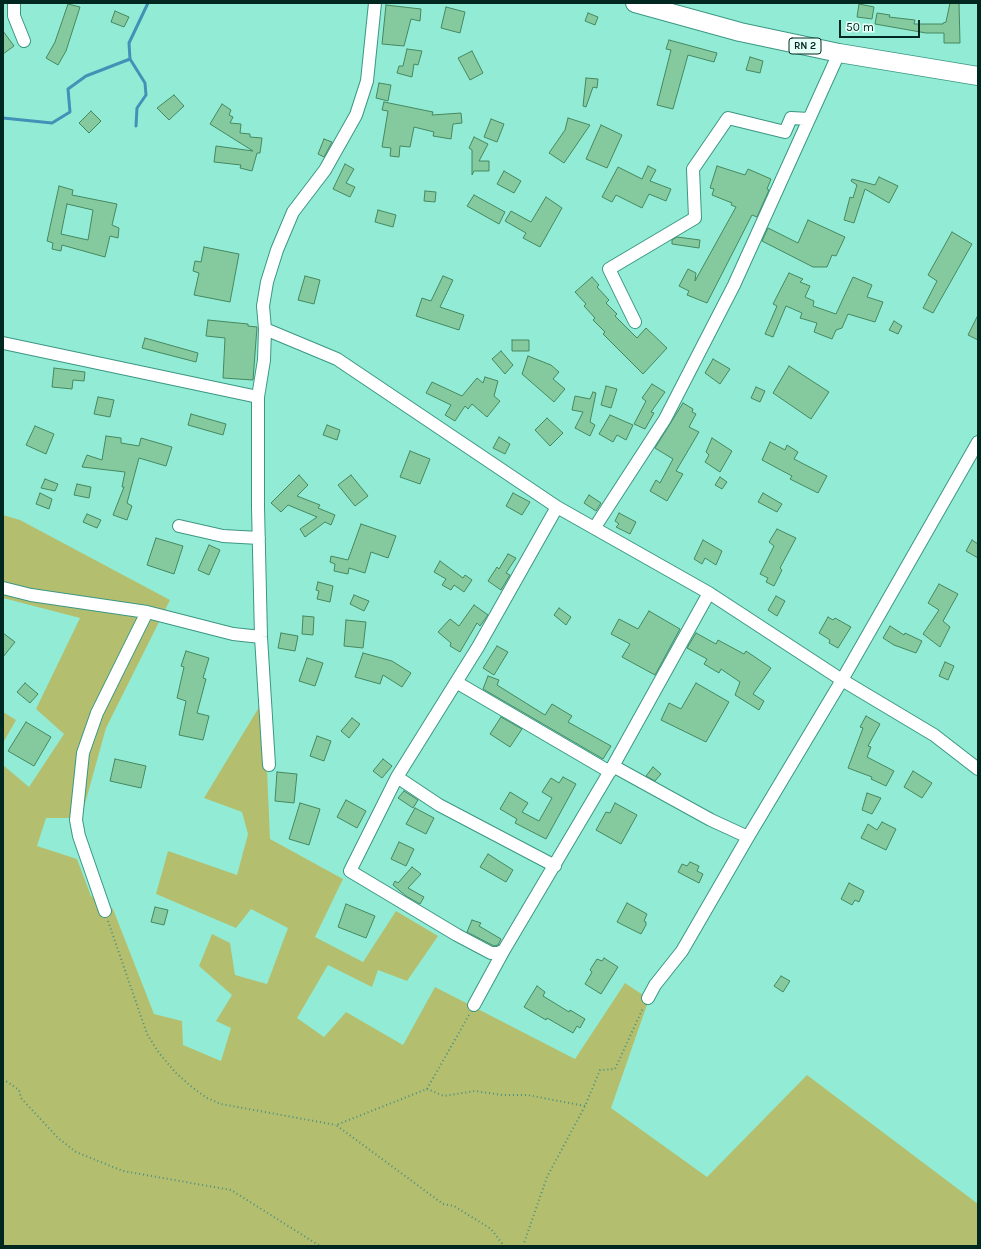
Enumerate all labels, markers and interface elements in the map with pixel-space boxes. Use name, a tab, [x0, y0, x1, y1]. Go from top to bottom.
scale bar	[841, 12, 922, 38]
text: 50 m	[846, 20, 874, 34]
road number: RN 2	[789, 38, 821, 54]

